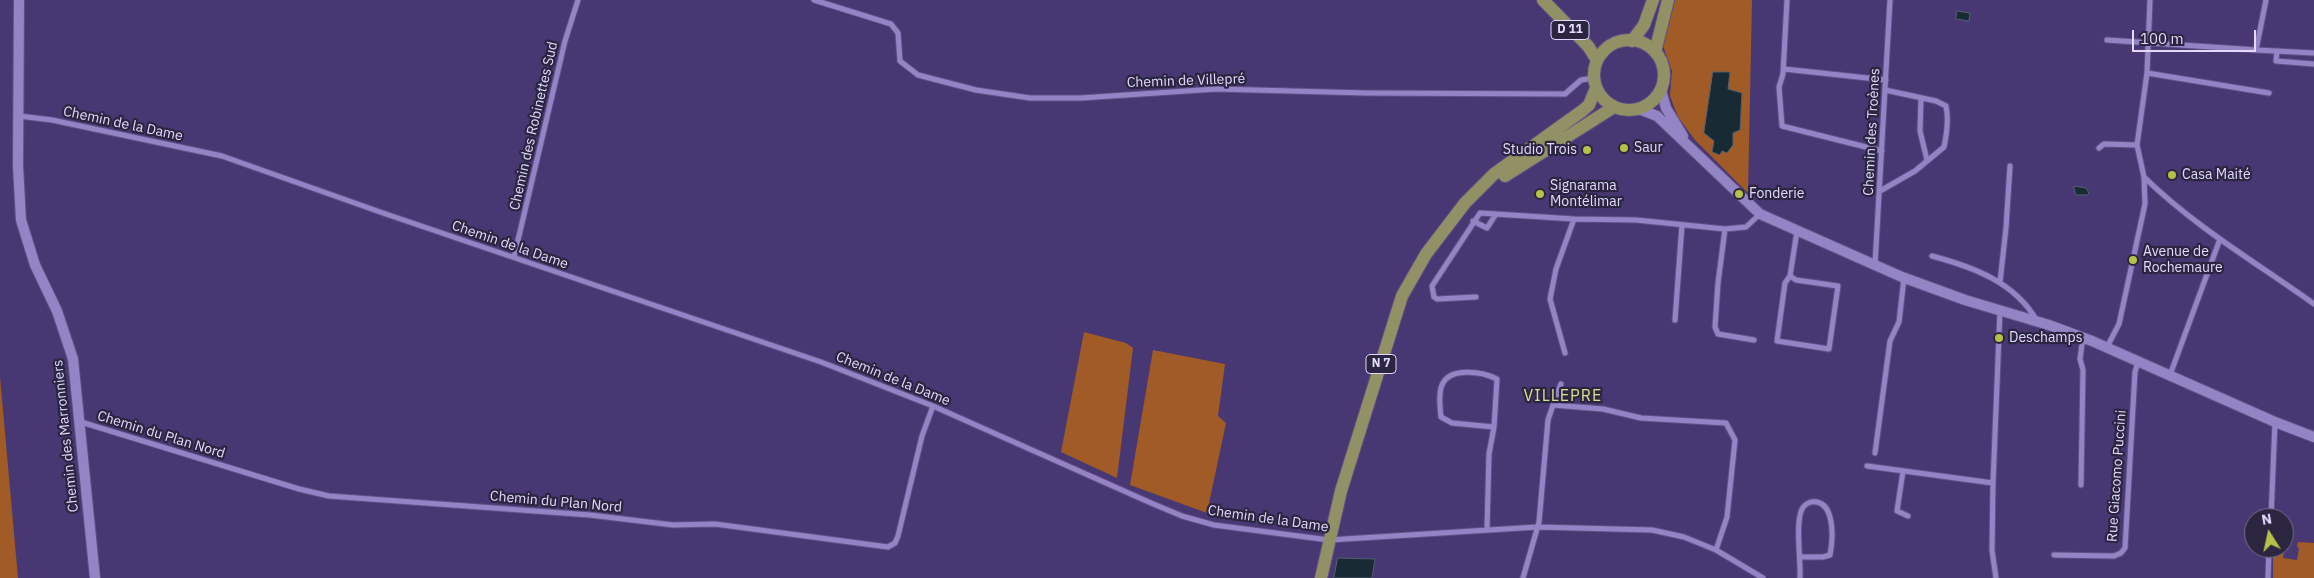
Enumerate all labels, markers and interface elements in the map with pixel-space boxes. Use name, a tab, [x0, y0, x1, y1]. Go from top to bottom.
road number: D 11	[1551, 20, 1589, 40]
scale bar	[2134, 20, 2258, 52]
text: 100 m	[2140, 29, 2184, 48]
street label: Chemin des Robinettes Sud	[506, 40, 562, 212]
street label: Chemin des Troènes	[1860, 68, 1884, 196]
street label: Chemin de Villepré	[1126, 71, 1246, 91]
street label: Chemin de la Dame	[62, 103, 184, 145]
place label: Saur	[1634, 140, 1663, 156]
place label: Studio Trois	[1503, 142, 1577, 158]
marker: Saur	[1618, 142, 1630, 154]
marker: Studio Trois	[1581, 144, 1593, 156]
place label: Casa Maité	[2182, 167, 2251, 183]
marker: Casa Maité	[2166, 169, 2178, 181]
place label: Signarama Montélimar	[1550, 178, 1622, 210]
place label: Fonderie	[1749, 186, 1804, 202]
marker: Signarama Montélimar	[1534, 188, 1546, 200]
marker: Fonderie	[1733, 188, 1745, 200]
street label: Chemin de la Dame	[450, 217, 570, 273]
place label: Avenue de Rochemaure	[2143, 244, 2223, 276]
marker: Avenue de Rochemaure	[2127, 254, 2139, 266]
place label: Deschamps	[2009, 330, 2083, 346]
marker: Deschamps	[1993, 332, 2005, 344]
street label: Chemin de la Dame	[833, 348, 953, 410]
road number: N 7	[1366, 354, 1396, 374]
street label: Chemin des Marronniers	[50, 359, 82, 513]
district label: VILLEPRE	[1523, 386, 1603, 406]
street label: Chemin du Plan Nord	[95, 408, 227, 462]
street label: Rue Giacomo Puccini	[2104, 409, 2130, 543]
street label: Chemin du Plan Nord	[489, 488, 623, 516]
street label: Chemin de la Dame	[1207, 502, 1329, 536]
north arrow	[2244, 508, 2294, 558]
text: N	[2260, 509, 2273, 529]

